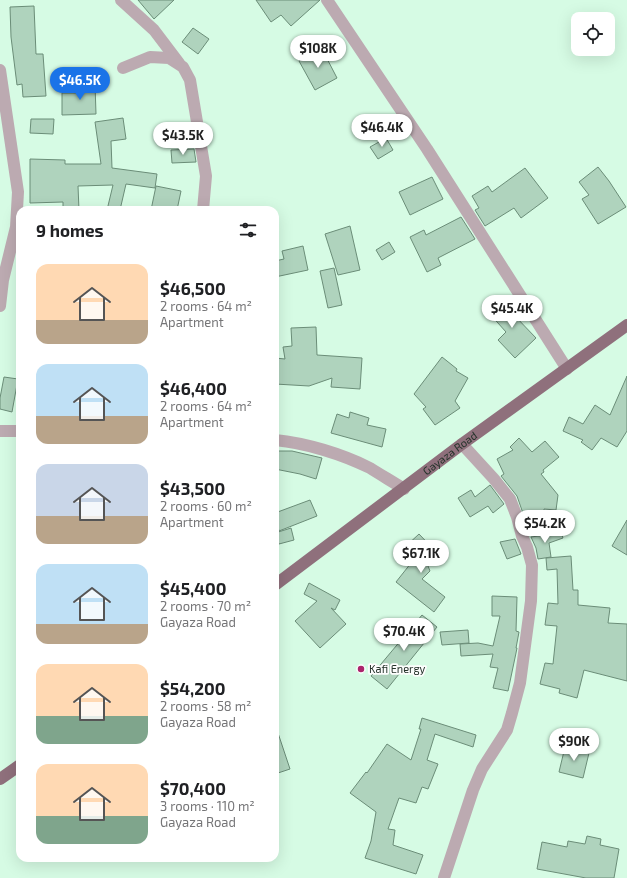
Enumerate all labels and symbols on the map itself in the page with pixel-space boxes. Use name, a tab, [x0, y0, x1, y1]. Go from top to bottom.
pin: $108K	[290, 35, 346, 69]
pin: $46.5K	[47, 67, 113, 101]
pin: $46.4K	[349, 114, 415, 148]
pin: $43.5K	[150, 122, 216, 156]
pin: $45.4K	[479, 295, 545, 329]
street label: Gayaza Road	[420, 428, 479, 477]
pin: $54.2K	[512, 510, 578, 544]
pin: $67.1K	[388, 540, 454, 574]
pin: $70.4K	[371, 618, 437, 652]
place label: Kafi Energy	[369, 662, 426, 675]
marker: Kafi Energy	[356, 664, 366, 674]
pin: $90K	[550, 728, 598, 762]

